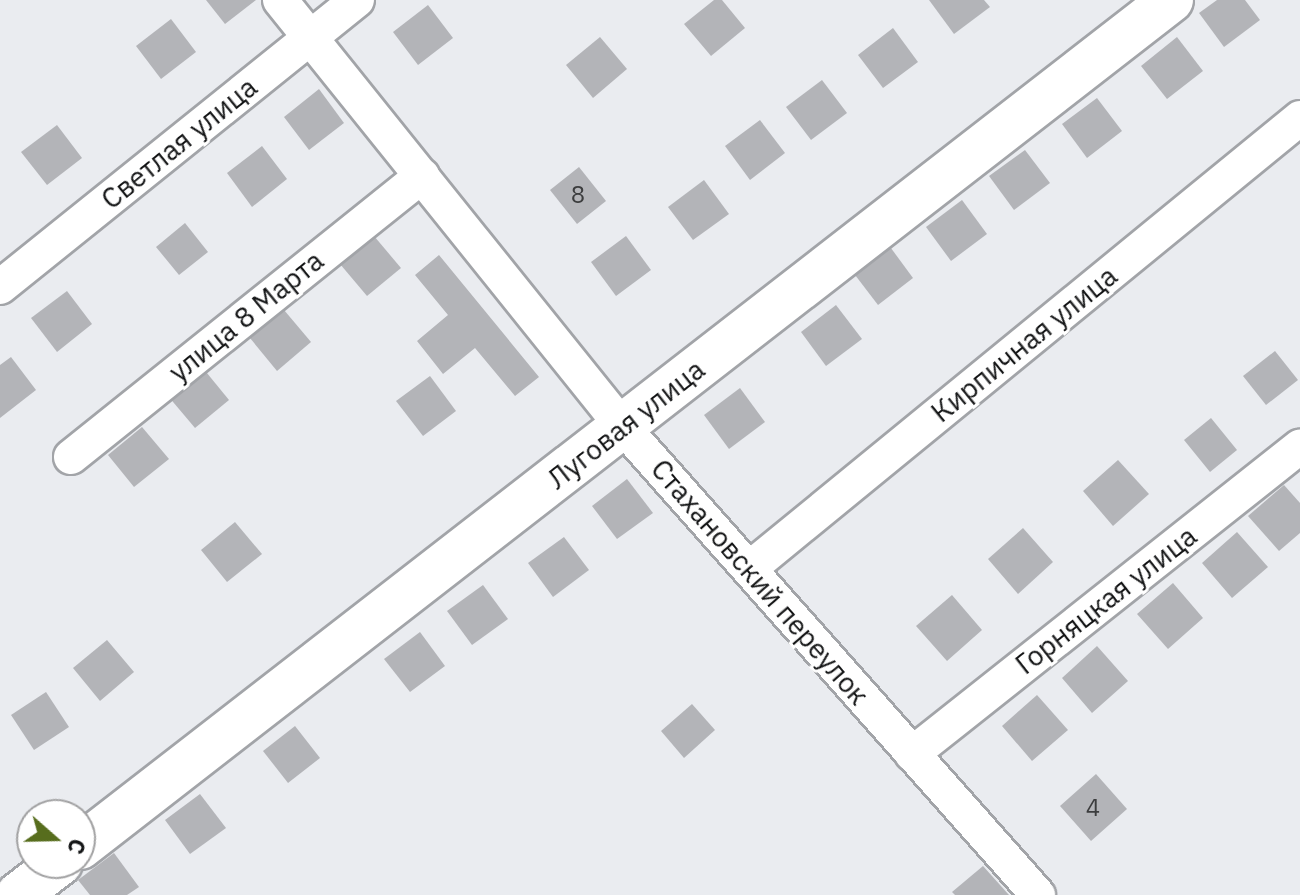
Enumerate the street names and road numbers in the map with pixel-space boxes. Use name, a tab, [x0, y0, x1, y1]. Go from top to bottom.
street label: Светлая улица	[94, 70, 264, 216]
street label: улица 8 Марта	[162, 243, 330, 389]
street label: Кирпичная улица	[924, 259, 1124, 429]
street label: Луговая улица	[541, 352, 711, 496]
street label: Стахановский переулок	[644, 452, 876, 712]
street label: Горняцкая улица	[1009, 519, 1203, 681]

